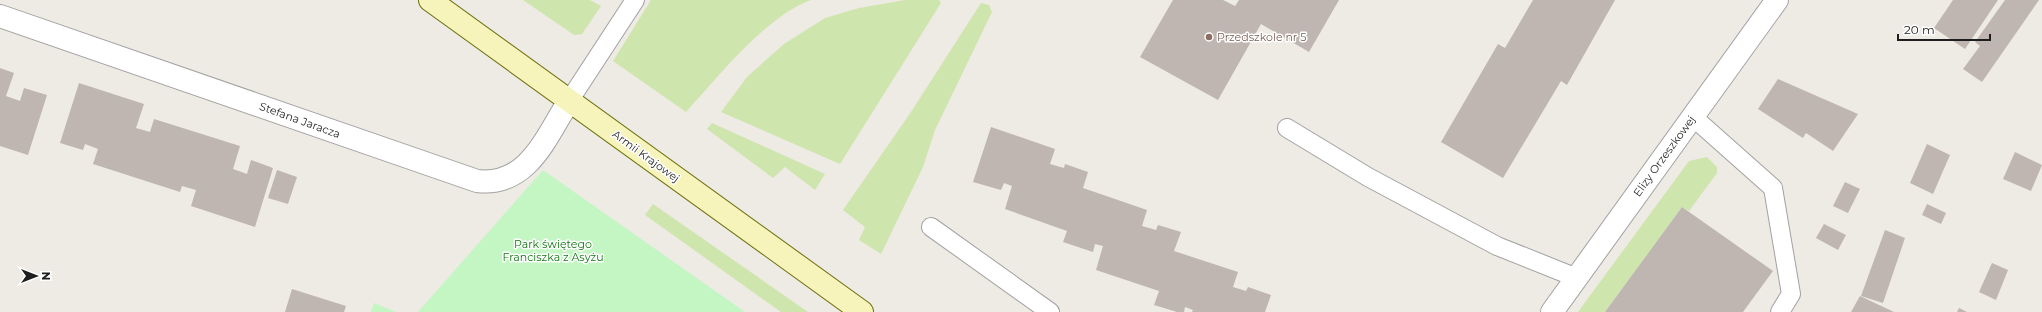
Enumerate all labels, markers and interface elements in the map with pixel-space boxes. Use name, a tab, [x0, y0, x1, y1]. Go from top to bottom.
scale bar	[1898, 16, 1990, 42]
text: 20 m	[1904, 22, 1935, 37]
place label: Przedszkole nr 5	[1217, 30, 1306, 44]
marker: Przedszkole nr 5	[1204, 32, 1214, 42]
street label: Stefana Jaracza	[258, 99, 342, 141]
street label: Elizy Orzeszkowej	[1630, 113, 1698, 199]
street label: Armii Krajowej	[610, 127, 682, 185]
park label: Park świętego Franciszka z Asyżu	[502, 237, 604, 264]
north arrow	[16, 256, 56, 296]
text: N	[39, 272, 53, 280]

